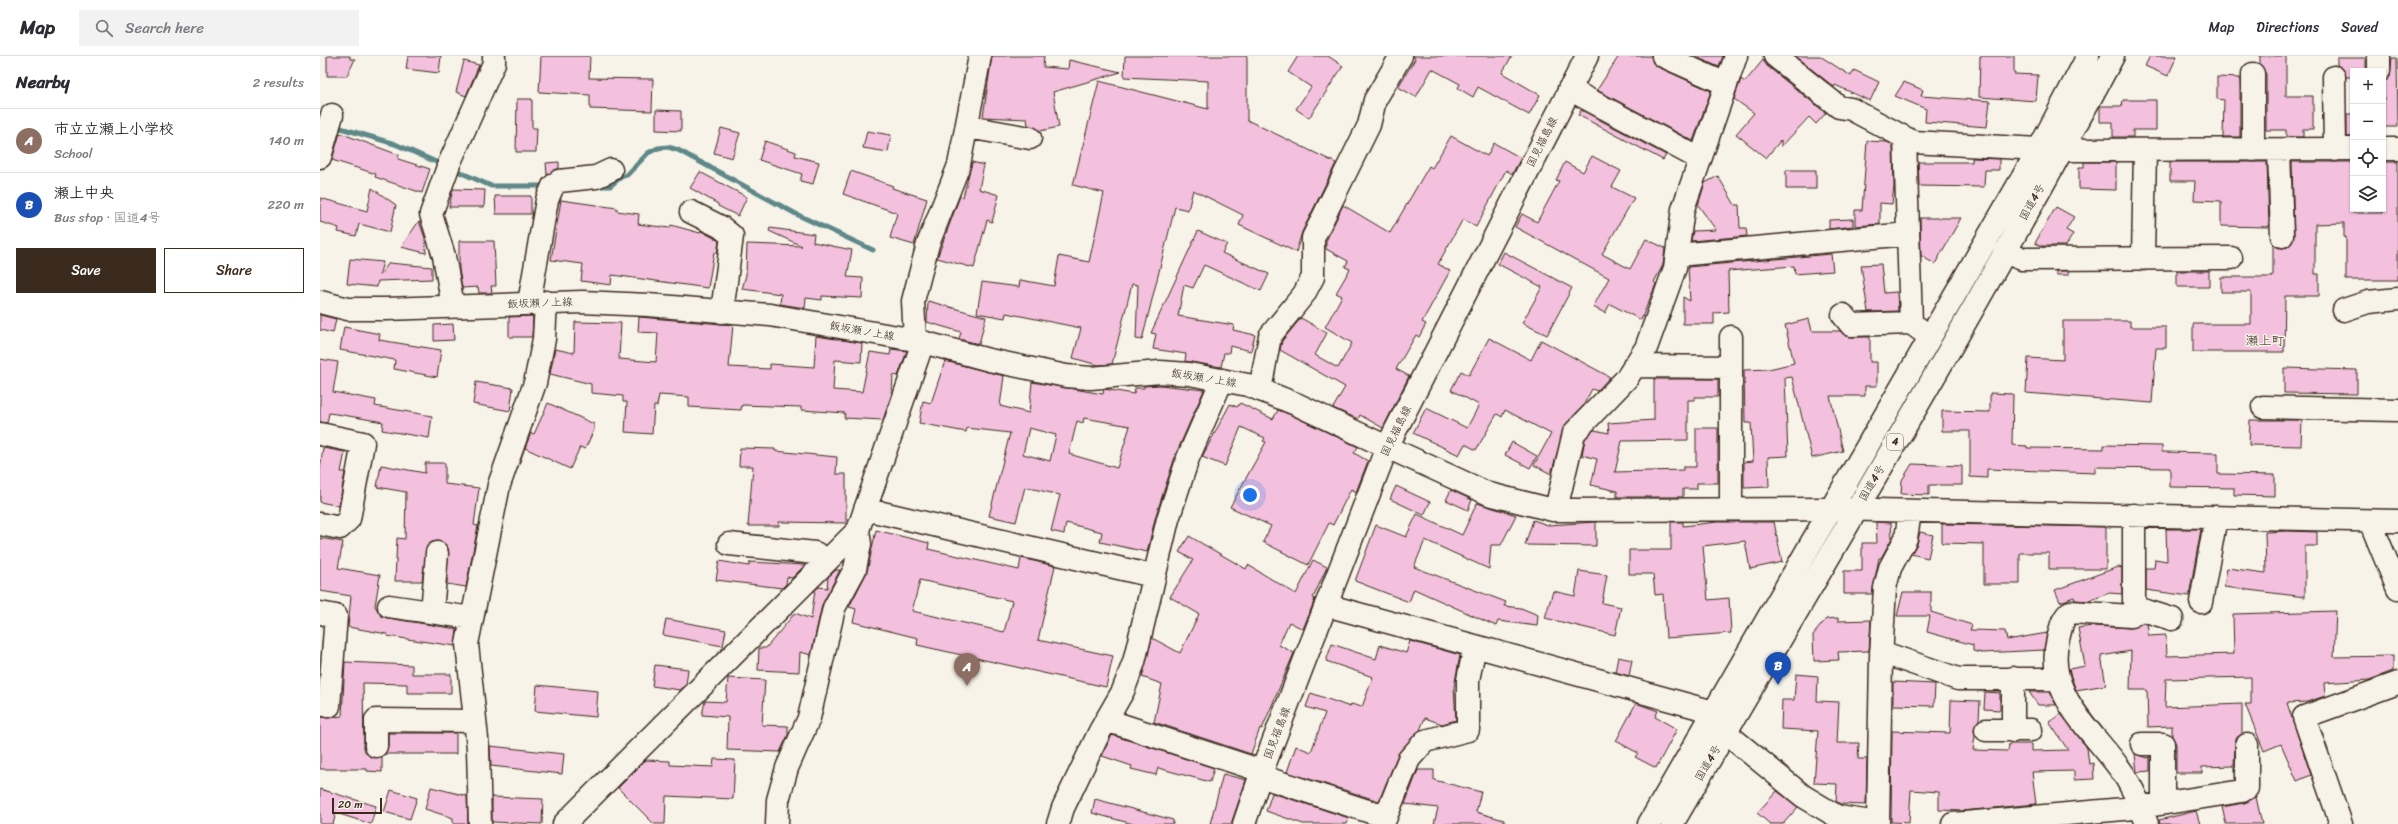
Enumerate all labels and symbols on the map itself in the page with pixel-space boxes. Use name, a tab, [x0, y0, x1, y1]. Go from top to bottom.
street label: 国見福島線	[1521, 113, 1563, 171]
street label: 国道4号	[2014, 180, 2050, 224]
street label: 飯坂瀬ノ上線	[507, 292, 573, 314]
street label: 飯坂瀬ノ上線	[828, 316, 896, 346]
district label: 瀬上町	[2245, 329, 2285, 352]
street label: 飯坂瀬ノ上線	[1170, 363, 1238, 393]
street label: 国見福島線	[1375, 402, 1417, 460]
road number: 4	[1887, 434, 1903, 450]
street label: 国道4号	[1854, 461, 1890, 505]
your location	[1240, 485, 1260, 505]
pin: B	[1765, 652, 1791, 685]
pin: A	[954, 653, 980, 686]
street label: 国見福島線	[1258, 704, 1296, 762]
street label: 国道4号	[1690, 741, 1726, 785]
scale bar	[332, 796, 382, 815]

